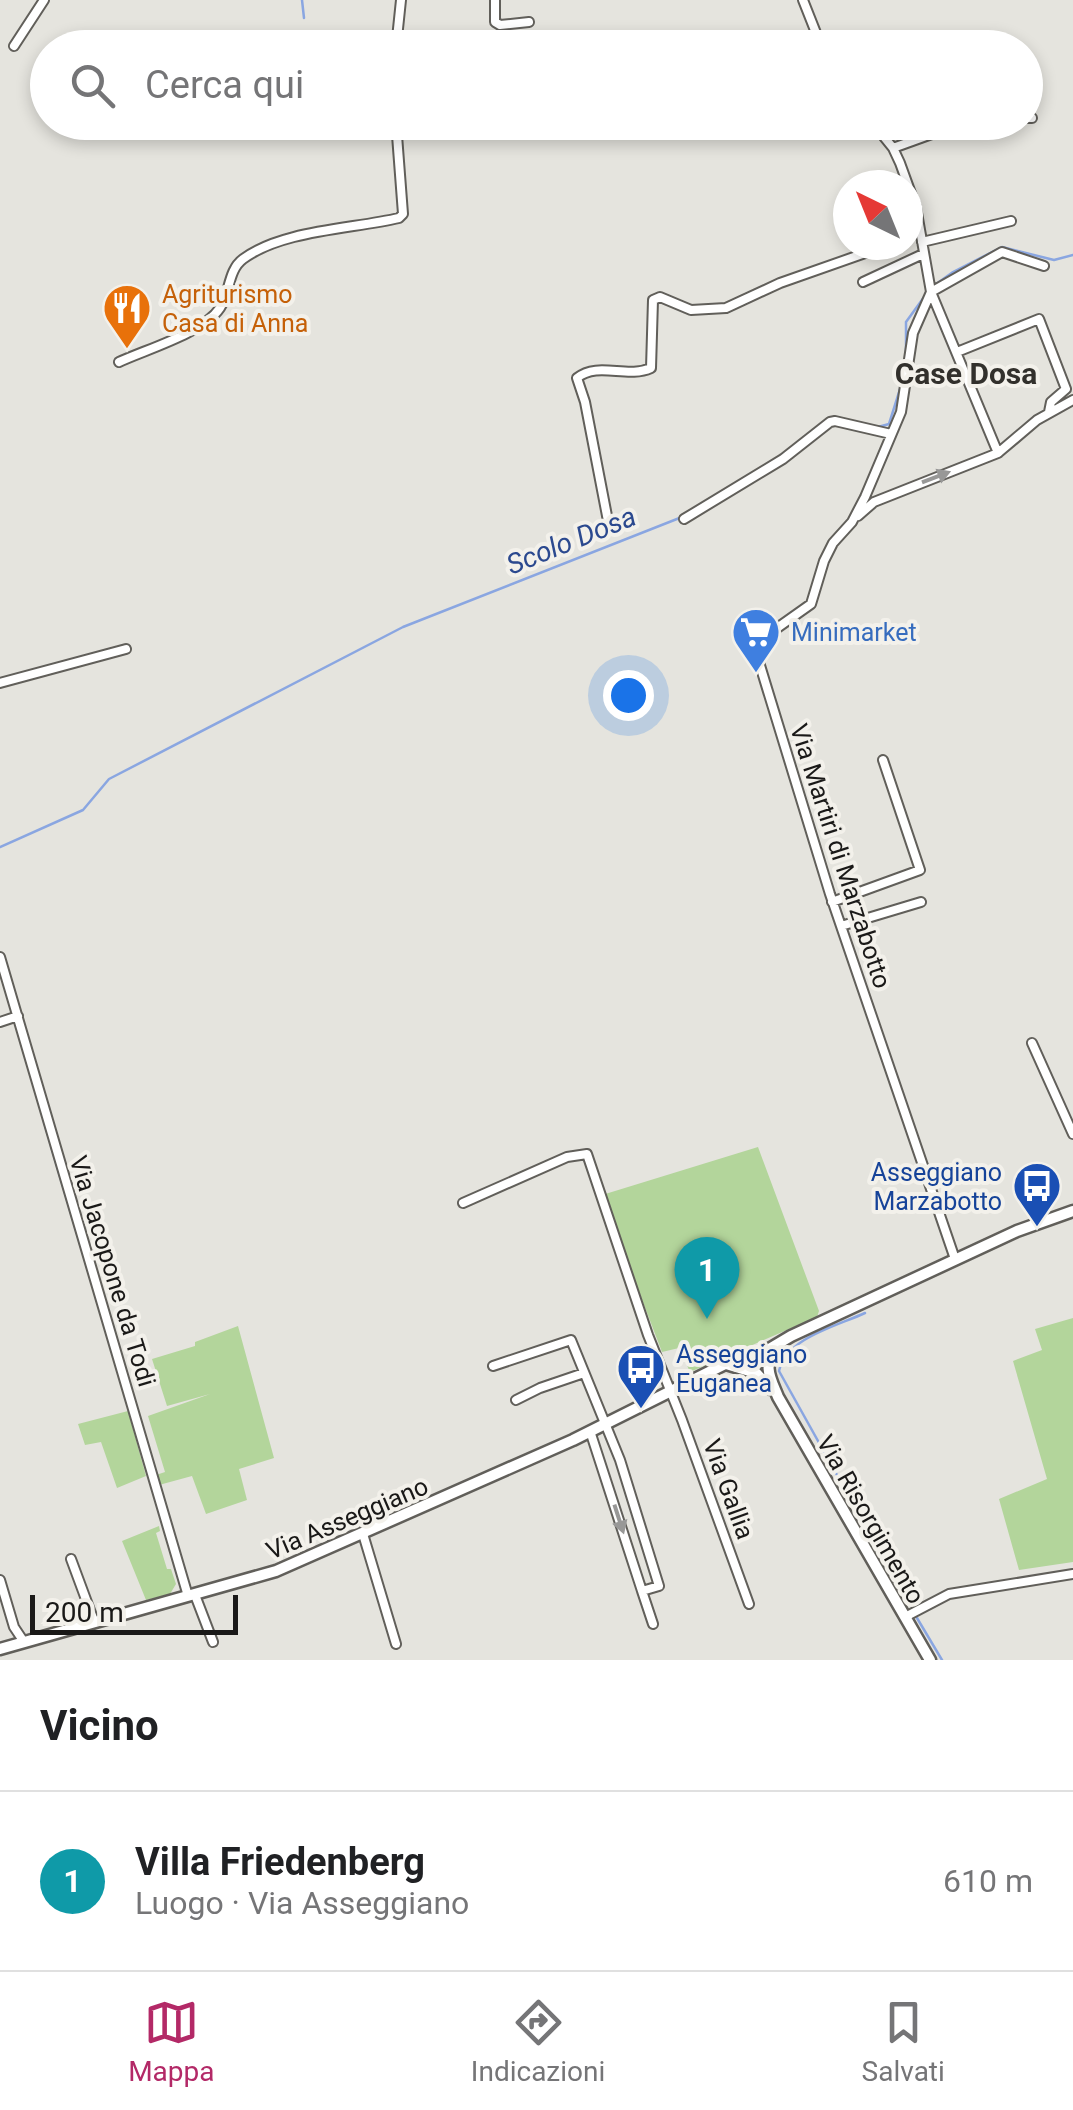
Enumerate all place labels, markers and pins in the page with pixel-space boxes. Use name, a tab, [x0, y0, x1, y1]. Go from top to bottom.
place label: Agriturismo Casa di Anna	[162, 280, 308, 338]
restaurant icon: Agriturismo Casa di Anna	[101, 282, 153, 350]
supermarket icon: Minimarket	[730, 606, 782, 674]
place label: Minimarket	[791, 618, 917, 647]
place label: Asseggiano Marzabotto	[871, 1158, 1002, 1216]
bus stop icon: Asseggiano Marzabotto	[1011, 1160, 1063, 1228]
pin: 1	[674, 1236, 740, 1319]
place label: Asseggiano Euganea	[676, 1340, 807, 1398]
bus stop icon: Asseggiano Euganea	[615, 1342, 667, 1410]

